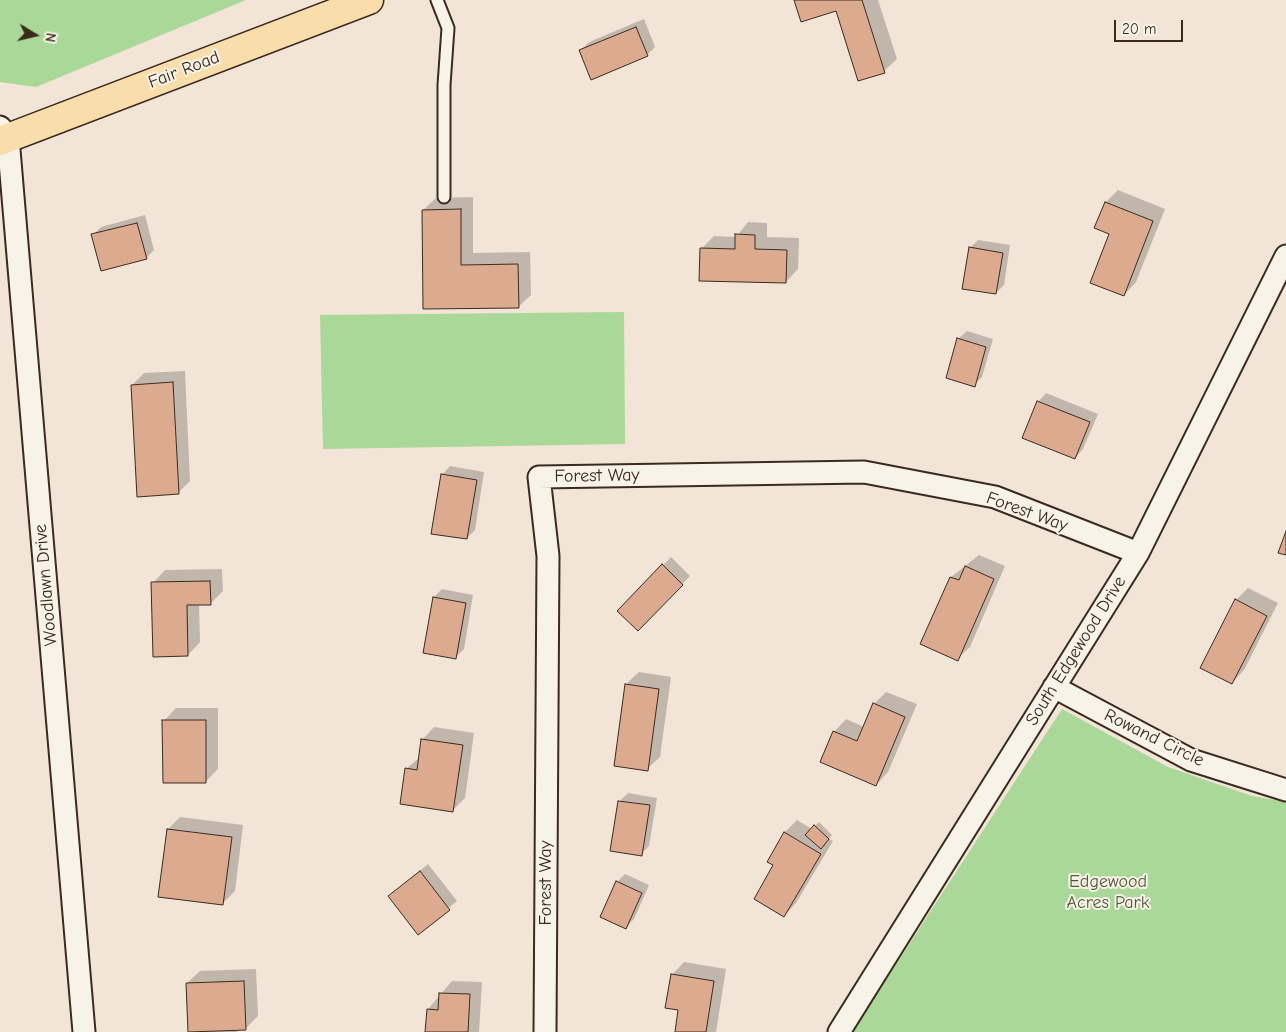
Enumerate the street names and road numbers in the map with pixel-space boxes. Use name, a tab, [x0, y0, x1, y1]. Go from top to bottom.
street label: Fair Road	[145, 47, 223, 93]
street label: Forest Way	[554, 464, 640, 488]
street label: Forest Way	[983, 487, 1071, 537]
street label: Woodlawn Drive	[30, 523, 62, 647]
street label: South Edgewood Drive	[1021, 572, 1131, 730]
street label: Rowand Circle	[1101, 705, 1207, 771]
street label: Forest Way	[535, 840, 557, 926]

